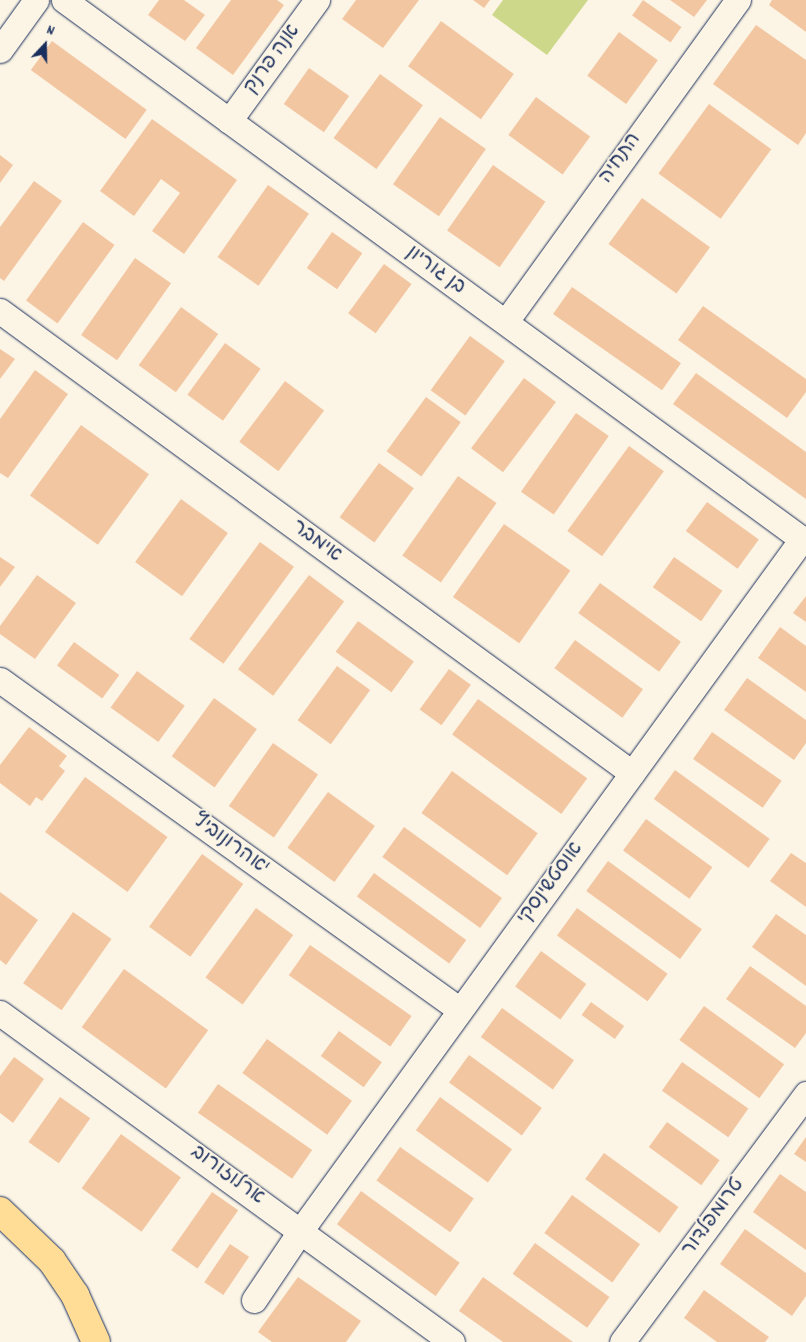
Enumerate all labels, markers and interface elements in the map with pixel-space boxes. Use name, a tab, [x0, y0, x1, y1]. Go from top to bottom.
north arrow	[20, 20, 70, 70]
text: N	[44, 20, 57, 42]
street label: אנה פרנק	[240, 21, 306, 99]
street label: התחיה	[595, 129, 647, 189]
street label: בן גוריון	[401, 241, 469, 301]
street label: אימבר	[286, 516, 346, 568]
street label: אהרונוביץ'	[187, 809, 273, 881]
street label: אוסטשינסקי	[513, 838, 589, 930]
street label: ארלוזורוב	[185, 1141, 269, 1211]
street label: טרומפלדור	[678, 1174, 750, 1262]

